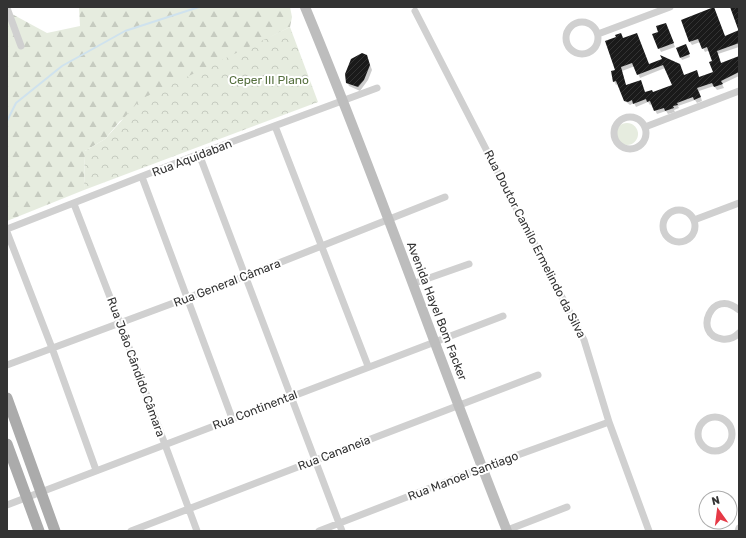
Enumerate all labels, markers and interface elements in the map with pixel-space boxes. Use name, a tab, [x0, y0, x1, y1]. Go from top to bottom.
park label: Ceper III Plano	[229, 73, 309, 87]
street label: Rua Aquidaban	[150, 136, 234, 180]
street label: Rua Doutor Camilo Ermelindo da Silva	[481, 148, 589, 340]
street label: Avenida Hayel Bom Facker	[404, 240, 470, 383]
street label: Rua General Câmara	[172, 256, 282, 310]
street label: Rua João Cândido Câmara	[104, 295, 168, 439]
street label: Rua Continental	[211, 387, 299, 433]
street label: Rua Cananeia	[296, 433, 372, 473]
street label: Rua Manoel Santiago	[406, 448, 520, 504]
north arrow	[698, 490, 738, 530]
text: N	[710, 493, 721, 508]

